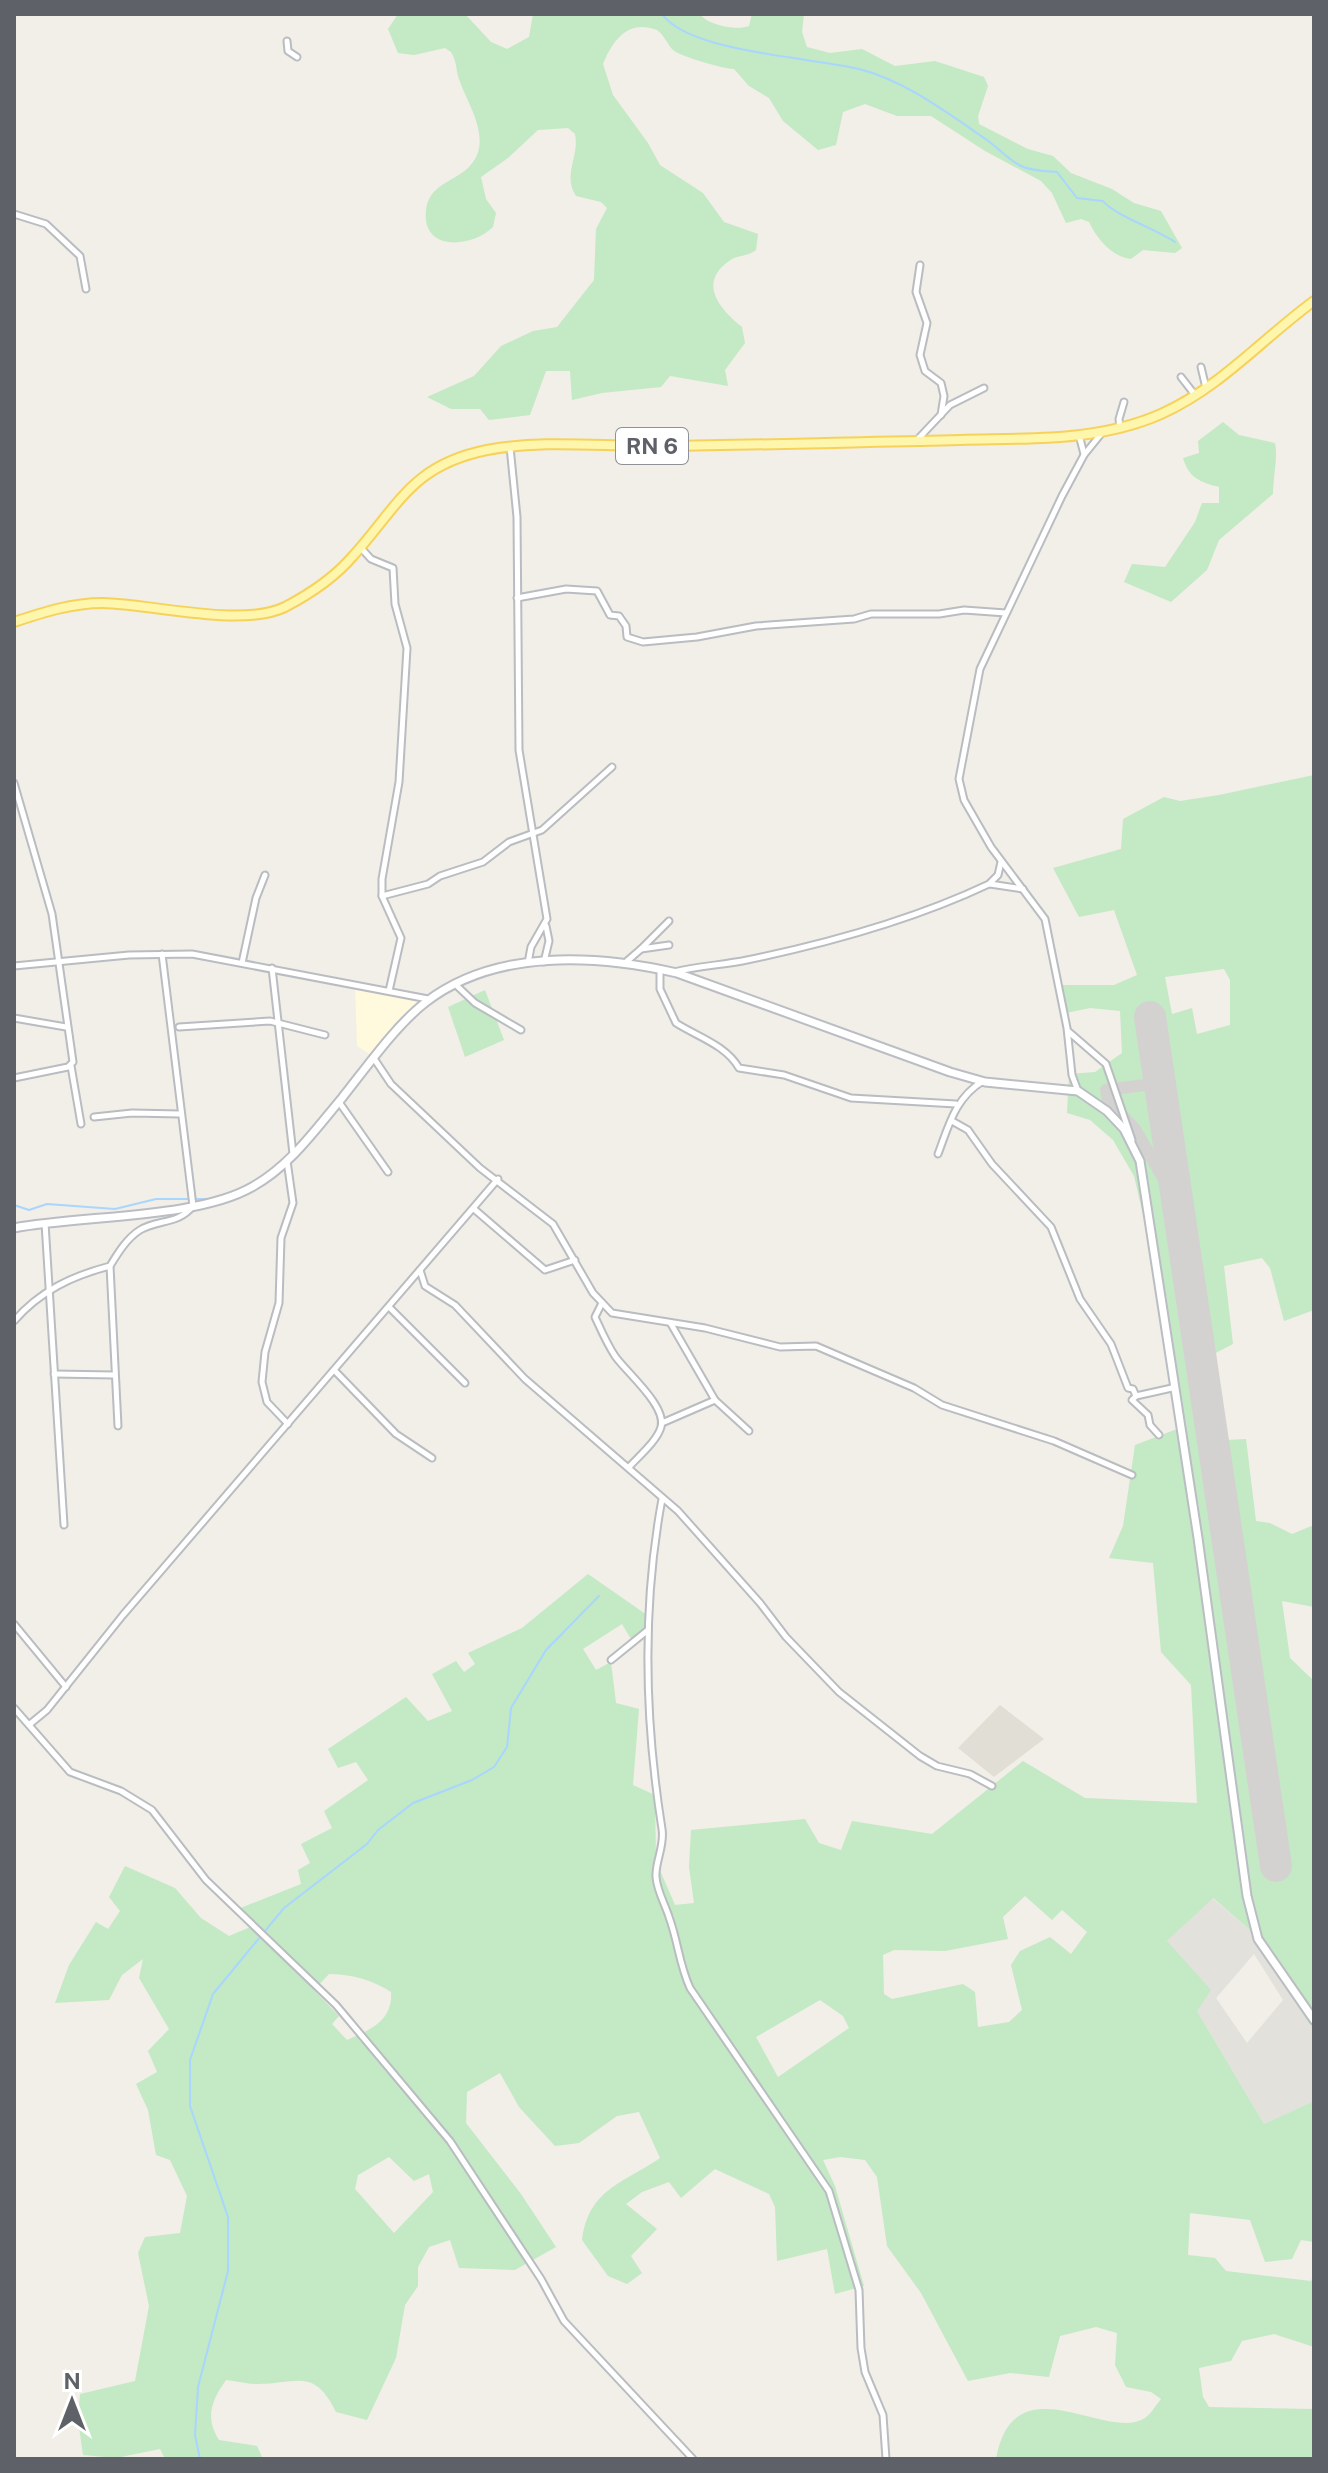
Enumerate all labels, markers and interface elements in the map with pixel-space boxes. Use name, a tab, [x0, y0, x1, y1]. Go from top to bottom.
road number: RN 6	[616, 428, 688, 464]
north arrow	[32, 2361, 112, 2441]
text: N	[63, 2368, 81, 2394]

